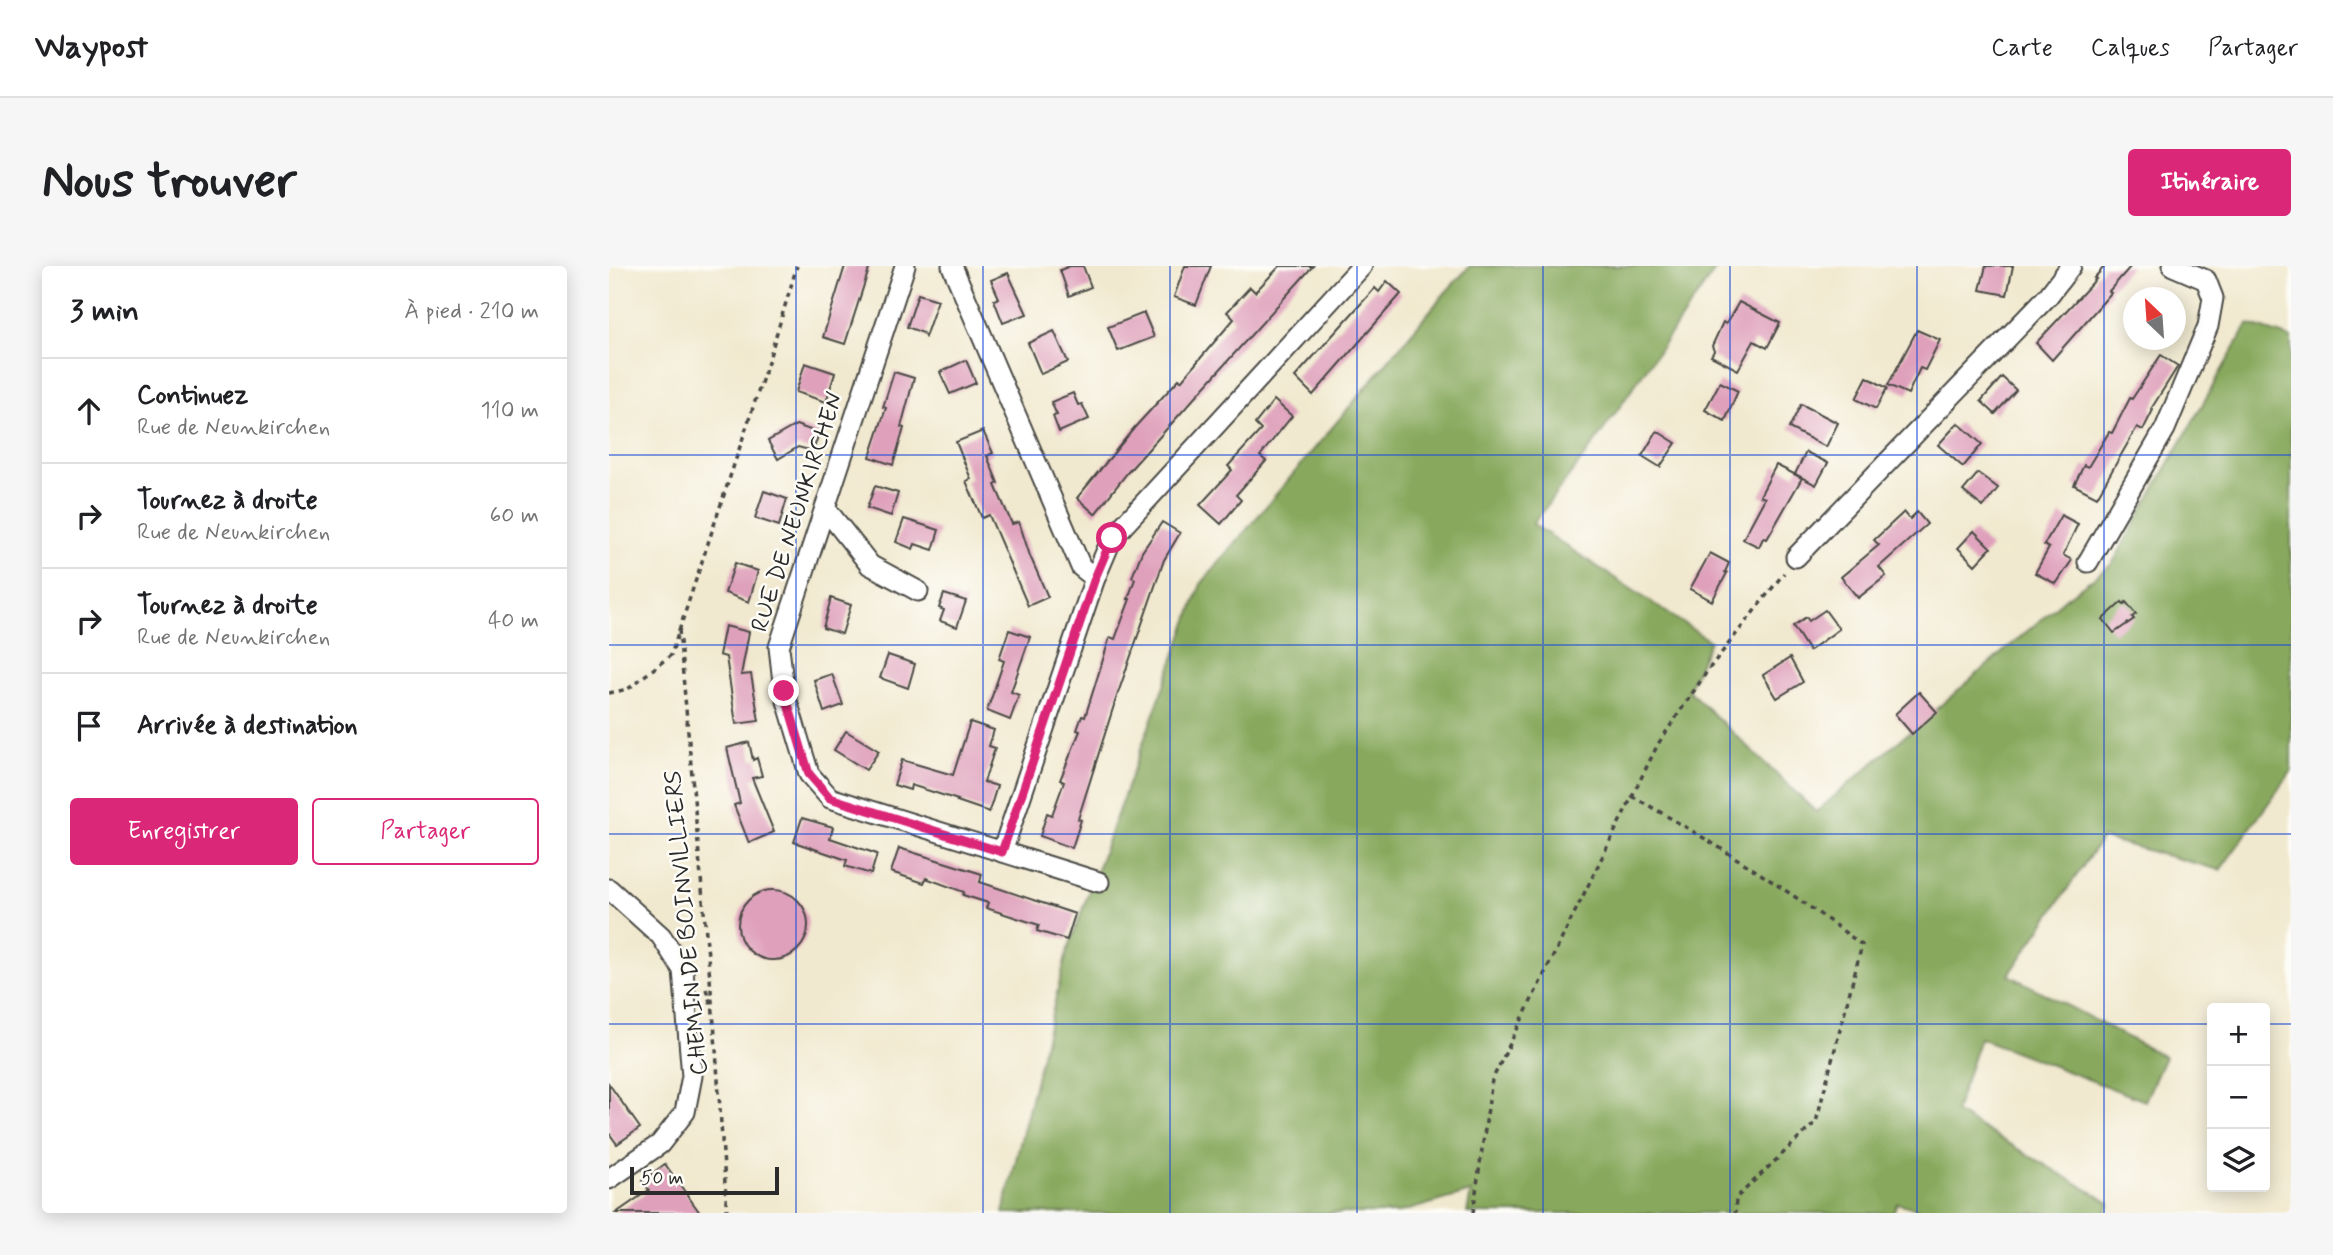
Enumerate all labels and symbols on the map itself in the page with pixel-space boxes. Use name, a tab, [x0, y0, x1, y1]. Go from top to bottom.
north arrow	[2123, 287, 2186, 350]
street label: RUE DE NEUNKIRCHEN	[745, 388, 851, 636]
route start	[1096, 522, 1127, 553]
route end	[768, 675, 799, 706]
street label: CHEMIN DE BOINVILLIERS	[658, 769, 716, 1077]
scale bar	[630, 1164, 779, 1196]

